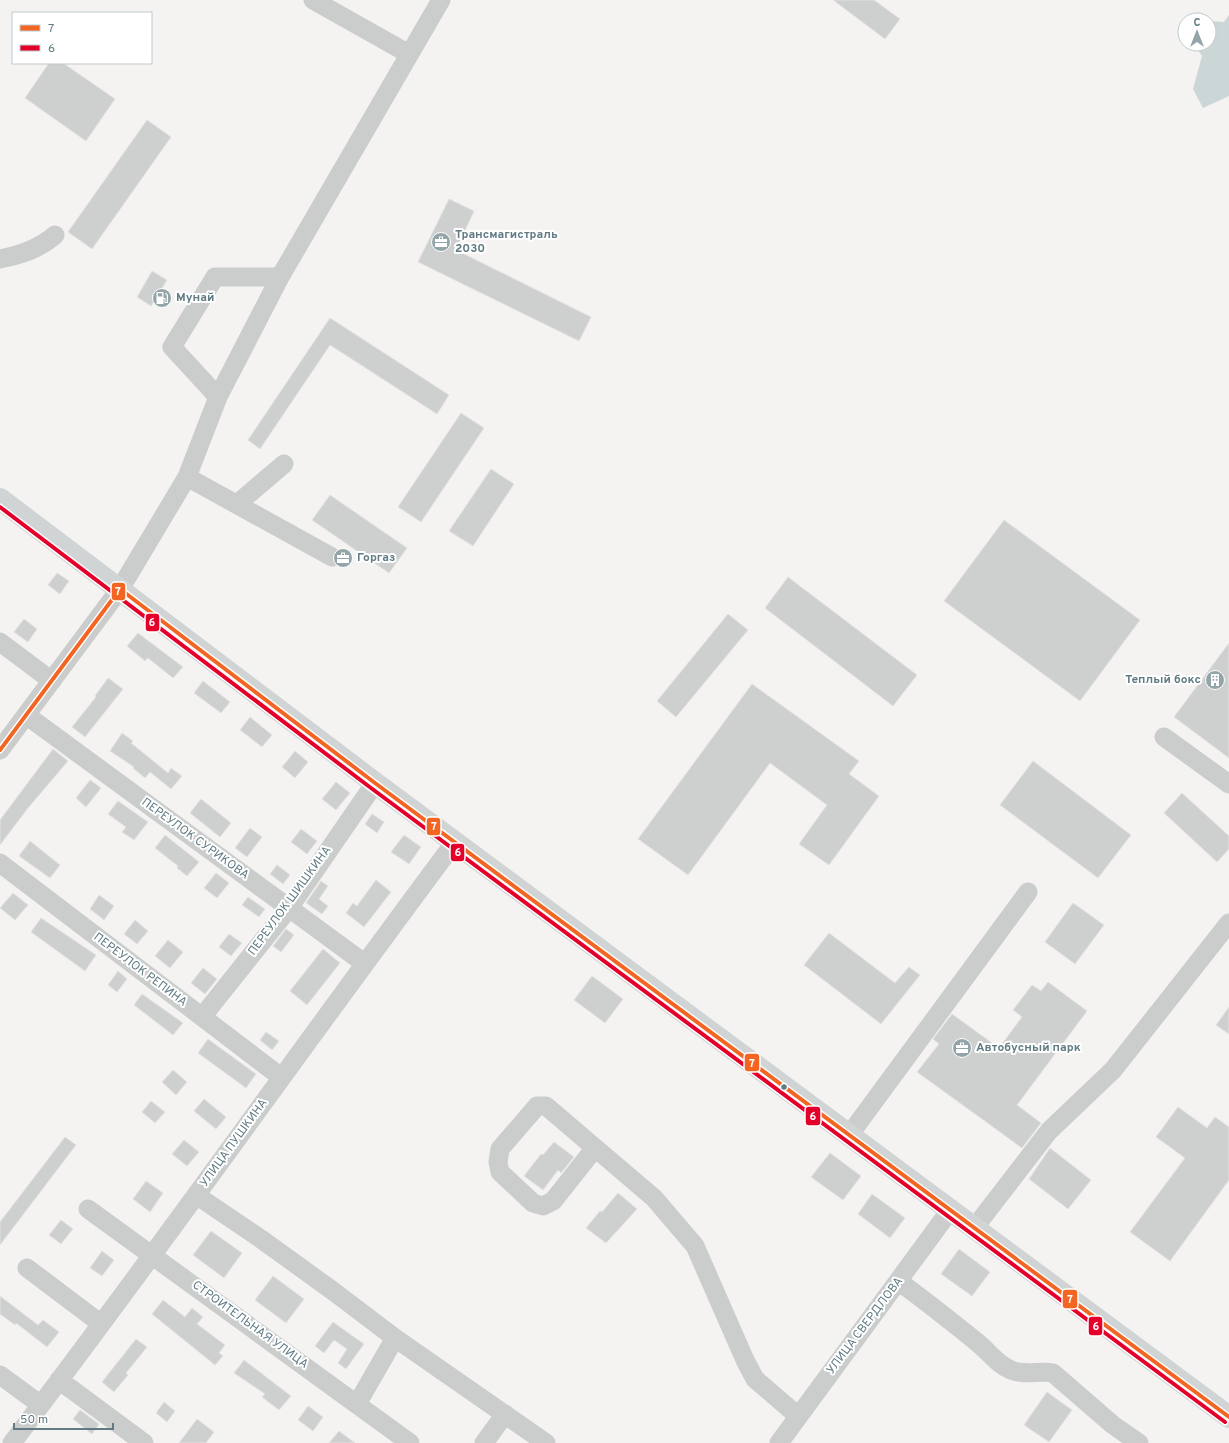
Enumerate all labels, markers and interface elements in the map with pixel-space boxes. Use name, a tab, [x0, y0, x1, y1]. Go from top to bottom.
legend	[12, 12, 152, 64]
north arrow	[1177, 12, 1217, 52]
text: С	[1193, 16, 1201, 30]
text: 7	[48, 21, 54, 37]
text: 6	[48, 41, 55, 57]
place label: Трансмагистраль 2030	[455, 227, 558, 257]
office icon: Трансмагистраль 2030	[430, 231, 452, 253]
fuel station icon: Мунай	[151, 287, 173, 309]
place label: Мунай	[176, 290, 214, 306]
office icon: Горгаз	[332, 547, 354, 569]
place label: Горгаз	[357, 550, 395, 566]
line badge: 7	[111, 582, 126, 601]
text: 7	[115, 585, 121, 599]
line badge: 6	[145, 613, 160, 632]
text: 6	[149, 616, 156, 630]
building icon: Теплый бокс	[1204, 669, 1226, 691]
place label: Теплый бокс	[1125, 672, 1201, 688]
street label: ПЕРЕУЛОК СУРИКОВА	[138, 795, 252, 883]
line badge: 7	[426, 817, 441, 836]
text: 7	[431, 820, 437, 834]
street label: ПЕРЕУЛОК ШИШКИНА	[245, 843, 335, 959]
line badge: 6	[450, 843, 465, 862]
text: 6	[455, 846, 462, 860]
street label: ПЕРЕУЛОК РЕПИНА	[90, 930, 190, 1010]
office icon: Автобусный парк	[951, 1037, 973, 1059]
place label: Автобусный парк	[976, 1040, 1081, 1056]
line badge: 7	[744, 1053, 760, 1072]
text: 7	[749, 1057, 755, 1071]
unlabelled marker	[779, 1082, 789, 1092]
street label: УЛИЦА ПУШКИНА	[197, 1096, 271, 1190]
line badge: 6	[805, 1106, 821, 1126]
text: 6	[810, 1110, 817, 1124]
street label: УЛИЦА СВЕРДЛОВА	[823, 1274, 907, 1378]
street label: СТРОИТЕЛЬНАЯ УЛИЦА	[189, 1277, 311, 1373]
line badge: 7	[1062, 1289, 1078, 1309]
text: 7	[1067, 1293, 1073, 1307]
line badge: 6	[1088, 1316, 1103, 1336]
text: 6	[1093, 1320, 1100, 1334]
scale bar	[14, 1405, 113, 1431]
text: 50 m	[20, 1412, 48, 1428]

